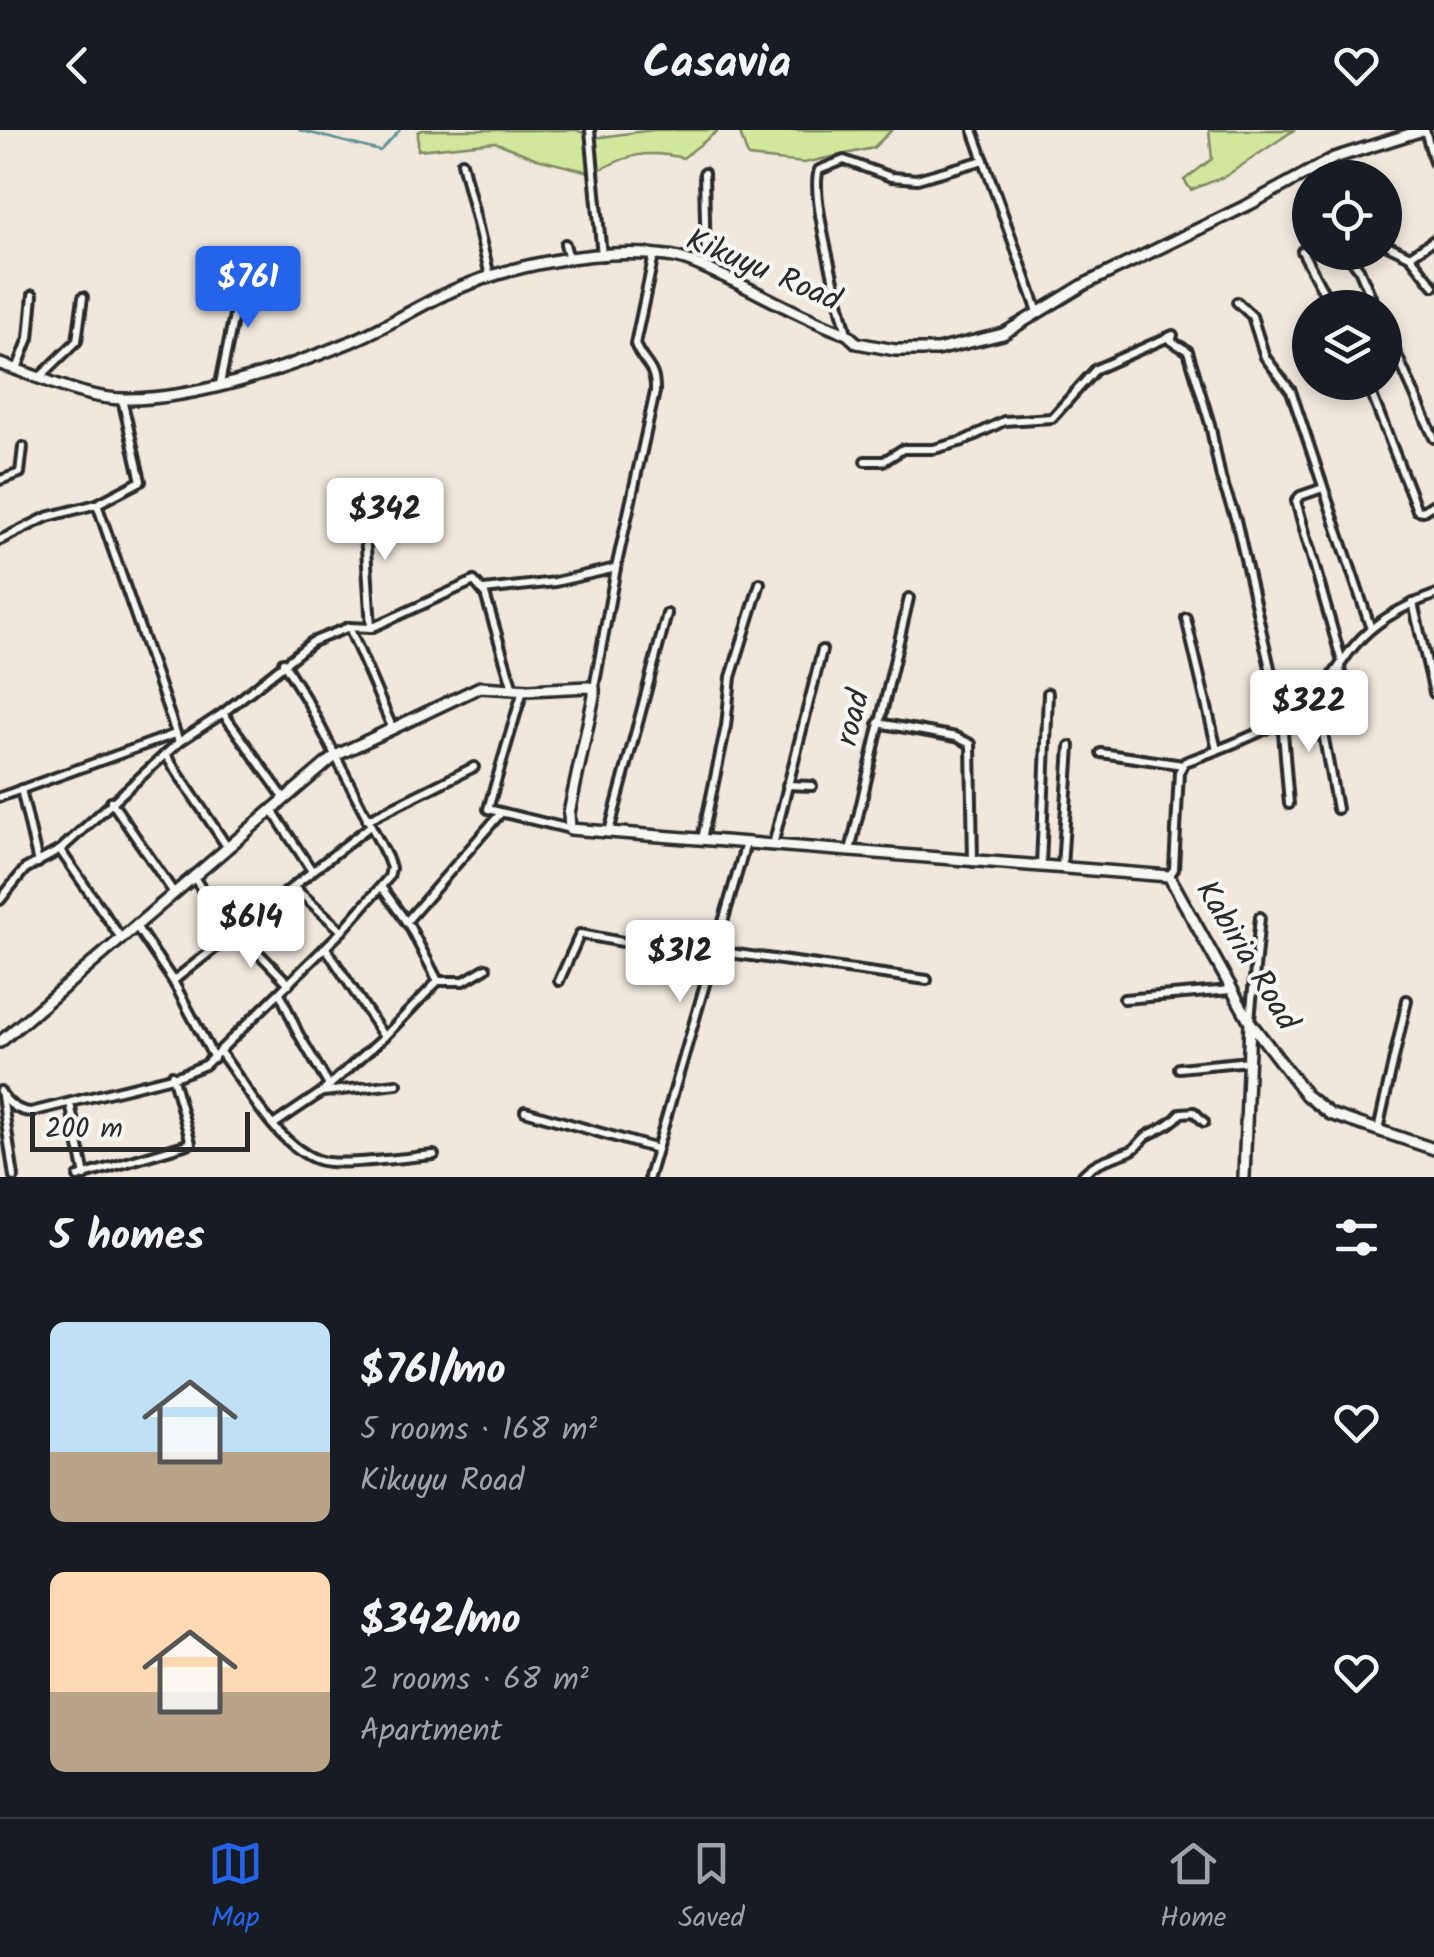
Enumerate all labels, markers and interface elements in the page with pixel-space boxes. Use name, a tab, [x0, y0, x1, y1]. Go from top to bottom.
text: Casavia	[643, 29, 791, 101]
icon: back	[50, 38, 105, 93]
icon: heart	[1329, 38, 1384, 93]
map controls	[1292, 160, 1402, 400]
button: locate	[1292, 160, 1402, 270]
street label: Kikuyu Road	[677, 215, 850, 327]
pin: $761	[189, 246, 307, 331]
text: $761	[217, 253, 279, 304]
button: layers	[1292, 290, 1402, 400]
pin: $342	[326, 478, 444, 563]
text: $342	[349, 485, 421, 536]
pin: $322	[1250, 670, 1368, 755]
text: $322	[1272, 677, 1346, 728]
street label: road	[822, 684, 886, 751]
street label: Kabiria Road	[1181, 871, 1312, 1042]
pin: $614	[192, 886, 310, 971]
text: $614	[219, 893, 283, 944]
pin: $312	[621, 920, 739, 1005]
text: $312	[648, 927, 712, 978]
scale bar	[30, 1107, 250, 1151]
text: 200 m	[45, 1107, 123, 1152]
text: 5 homes	[50, 1204, 205, 1271]
icon: filters	[1329, 1210, 1384, 1265]
text: $761/mo	[360, 1338, 506, 1405]
icon: home	[130, 1362, 250, 1482]
icon: heart	[1329, 1395, 1384, 1450]
text: 5 rooms · 168 m²	[360, 1405, 597, 1456]
text: Kikuyu Road	[360, 1456, 524, 1507]
text: $342/mo	[360, 1588, 521, 1655]
icon: home	[130, 1612, 250, 1732]
icon: heart	[1329, 1645, 1384, 1700]
text: 2 rooms · 68 m²	[360, 1655, 589, 1706]
text: Apartment	[360, 1706, 502, 1757]
tab: Map	[208, 1836, 263, 1941]
tab: Saved	[678, 1836, 745, 1941]
tab: Home	[1160, 1836, 1226, 1941]

